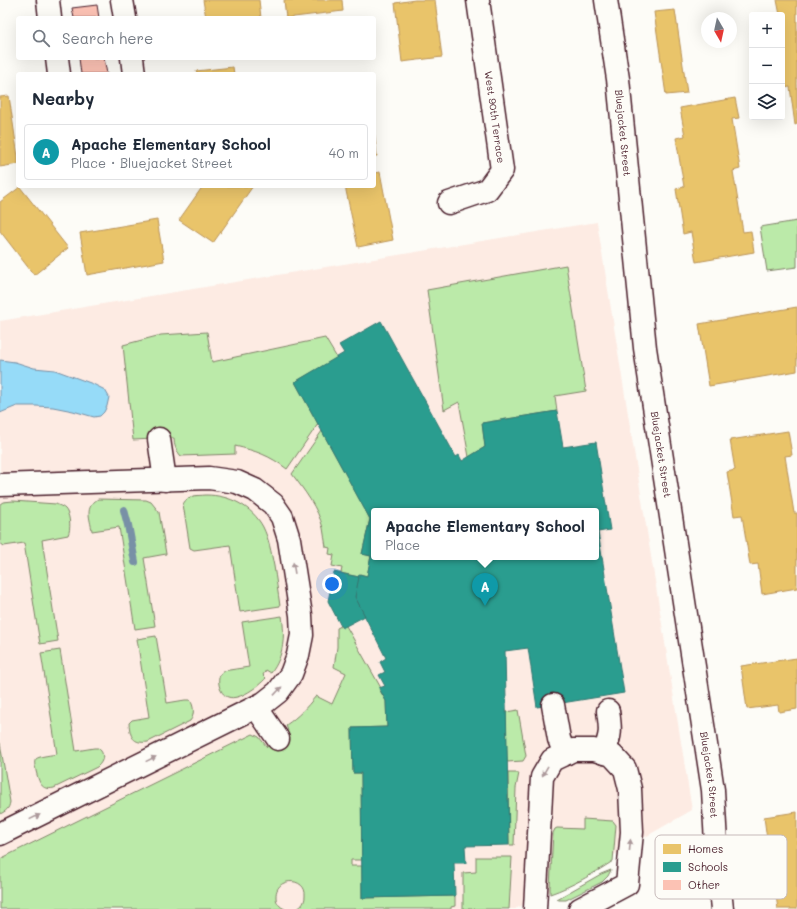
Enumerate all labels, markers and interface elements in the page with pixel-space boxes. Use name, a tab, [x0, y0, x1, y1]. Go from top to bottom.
north arrow	[701, 12, 737, 48]
map controls	[749, 12, 785, 120]
button: +	[749, 12, 785, 48]
search box	[16, 16, 376, 60]
icon: search	[30, 27, 52, 49]
text: Search here	[62, 28, 153, 48]
button: −	[749, 48, 785, 84]
street label: West 90th Terrace	[482, 70, 508, 164]
button: layers	[749, 84, 785, 120]
text: Nearby	[32, 87, 94, 109]
street label: Bluejacket Street	[612, 89, 635, 177]
text: Apache Elementary School	[71, 134, 271, 154]
text: A	[41, 144, 51, 161]
text: 40 m	[329, 144, 359, 161]
text: Place · Bluejacket Street	[71, 154, 233, 171]
street label: Bluejacket Street	[648, 410, 675, 499]
popup	[371, 508, 599, 560]
text: Apache Elementary School	[385, 516, 585, 536]
text: Place	[385, 536, 420, 553]
one-way arrow	[291, 562, 297, 574]
pin: A	[472, 573, 498, 606]
your location	[322, 574, 342, 594]
one-way arrow	[273, 686, 282, 696]
street label: Bluejacket Street	[697, 731, 722, 818]
one-way arrow	[146, 756, 157, 762]
one-way arrow	[542, 765, 549, 777]
one-way arrow	[29, 814, 41, 820]
legend	[655, 835, 787, 899]
one-way arrow	[627, 839, 634, 851]
text: Homes	[688, 841, 723, 856]
text: Schools	[688, 859, 728, 874]
text: Other	[688, 877, 720, 892]

